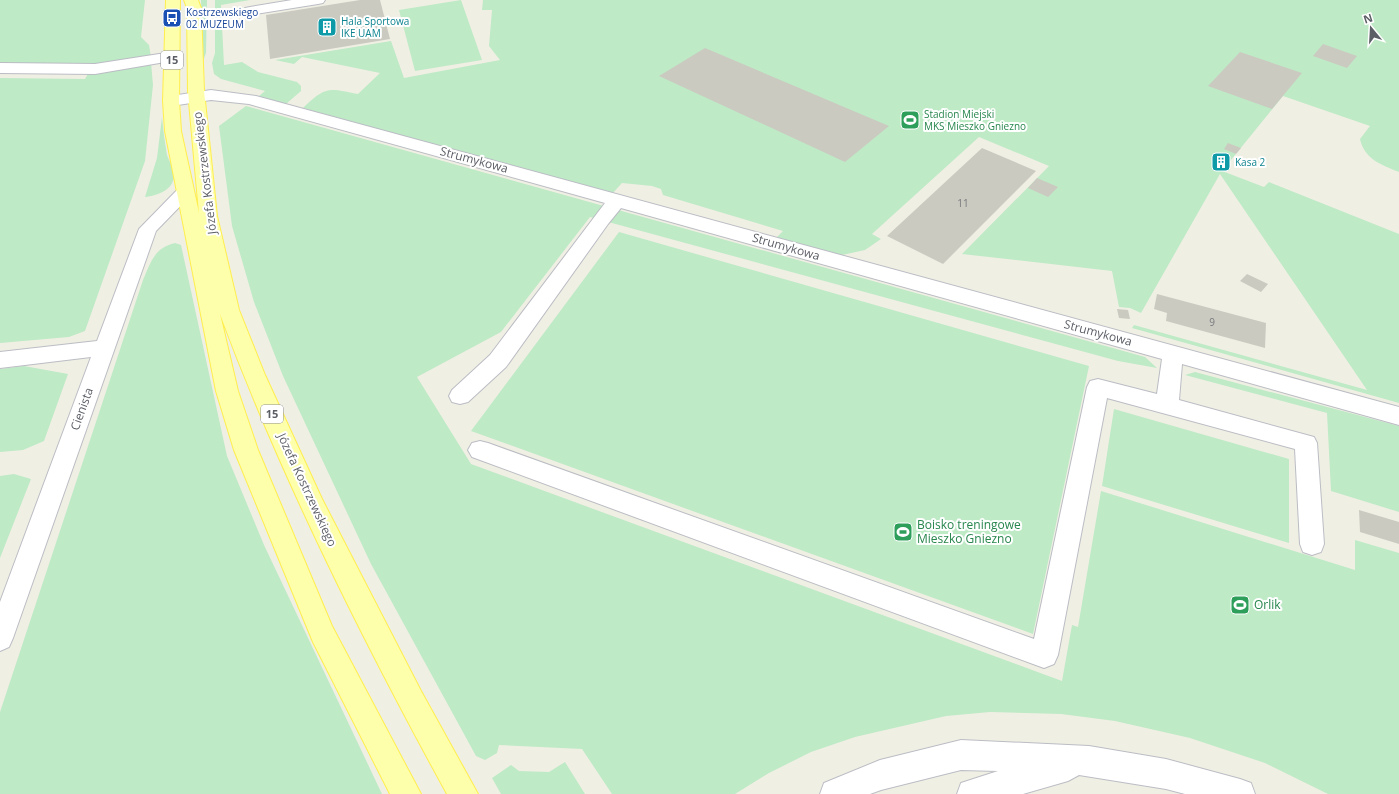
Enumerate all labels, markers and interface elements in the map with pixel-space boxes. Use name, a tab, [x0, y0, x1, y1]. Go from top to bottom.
place label: Kostrzewskiego 02 MUZEUM	[186, 5, 258, 31]
bus stop icon: Kostrzewskiego 02 MUZEUM	[161, 7, 183, 29]
north arrow	[1351, 8, 1391, 48]
text: N	[1361, 9, 1374, 27]
place label: Hala Sportowa IKE UAM	[341, 14, 409, 40]
building icon: Hala Sportowa IKE UAM	[316, 16, 338, 38]
road number: 15	[161, 51, 183, 69]
place label: Stadion Miejski MKS Mieszko Gniezno	[924, 107, 1026, 133]
sports icon: Stadion Miejski MKS Mieszko Gniezno	[899, 109, 921, 131]
street label: Józefa Kostrzewskiego	[189, 111, 221, 236]
street label: Strumykowa	[438, 142, 510, 177]
building icon: Kasa 2	[1210, 151, 1232, 173]
place label: Kasa 2	[1235, 155, 1266, 169]
house number: 11	[957, 196, 969, 210]
street label: Strumykowa	[750, 229, 822, 264]
street label: Strumykowa	[1062, 315, 1134, 350]
house number: 9	[1209, 315, 1215, 329]
street label: Cienista	[66, 385, 97, 433]
road number: 15	[261, 405, 283, 423]
street label: Józefa Kostrzewskiego	[273, 429, 341, 549]
place label: Boisko treningowe Mieszko Gniezno	[917, 516, 1021, 547]
sports icon: Boisko treningowe Mieszko Gniezno	[892, 521, 914, 543]
sports icon: Orlik	[1229, 594, 1251, 616]
place label: Orlik	[1254, 596, 1281, 613]

